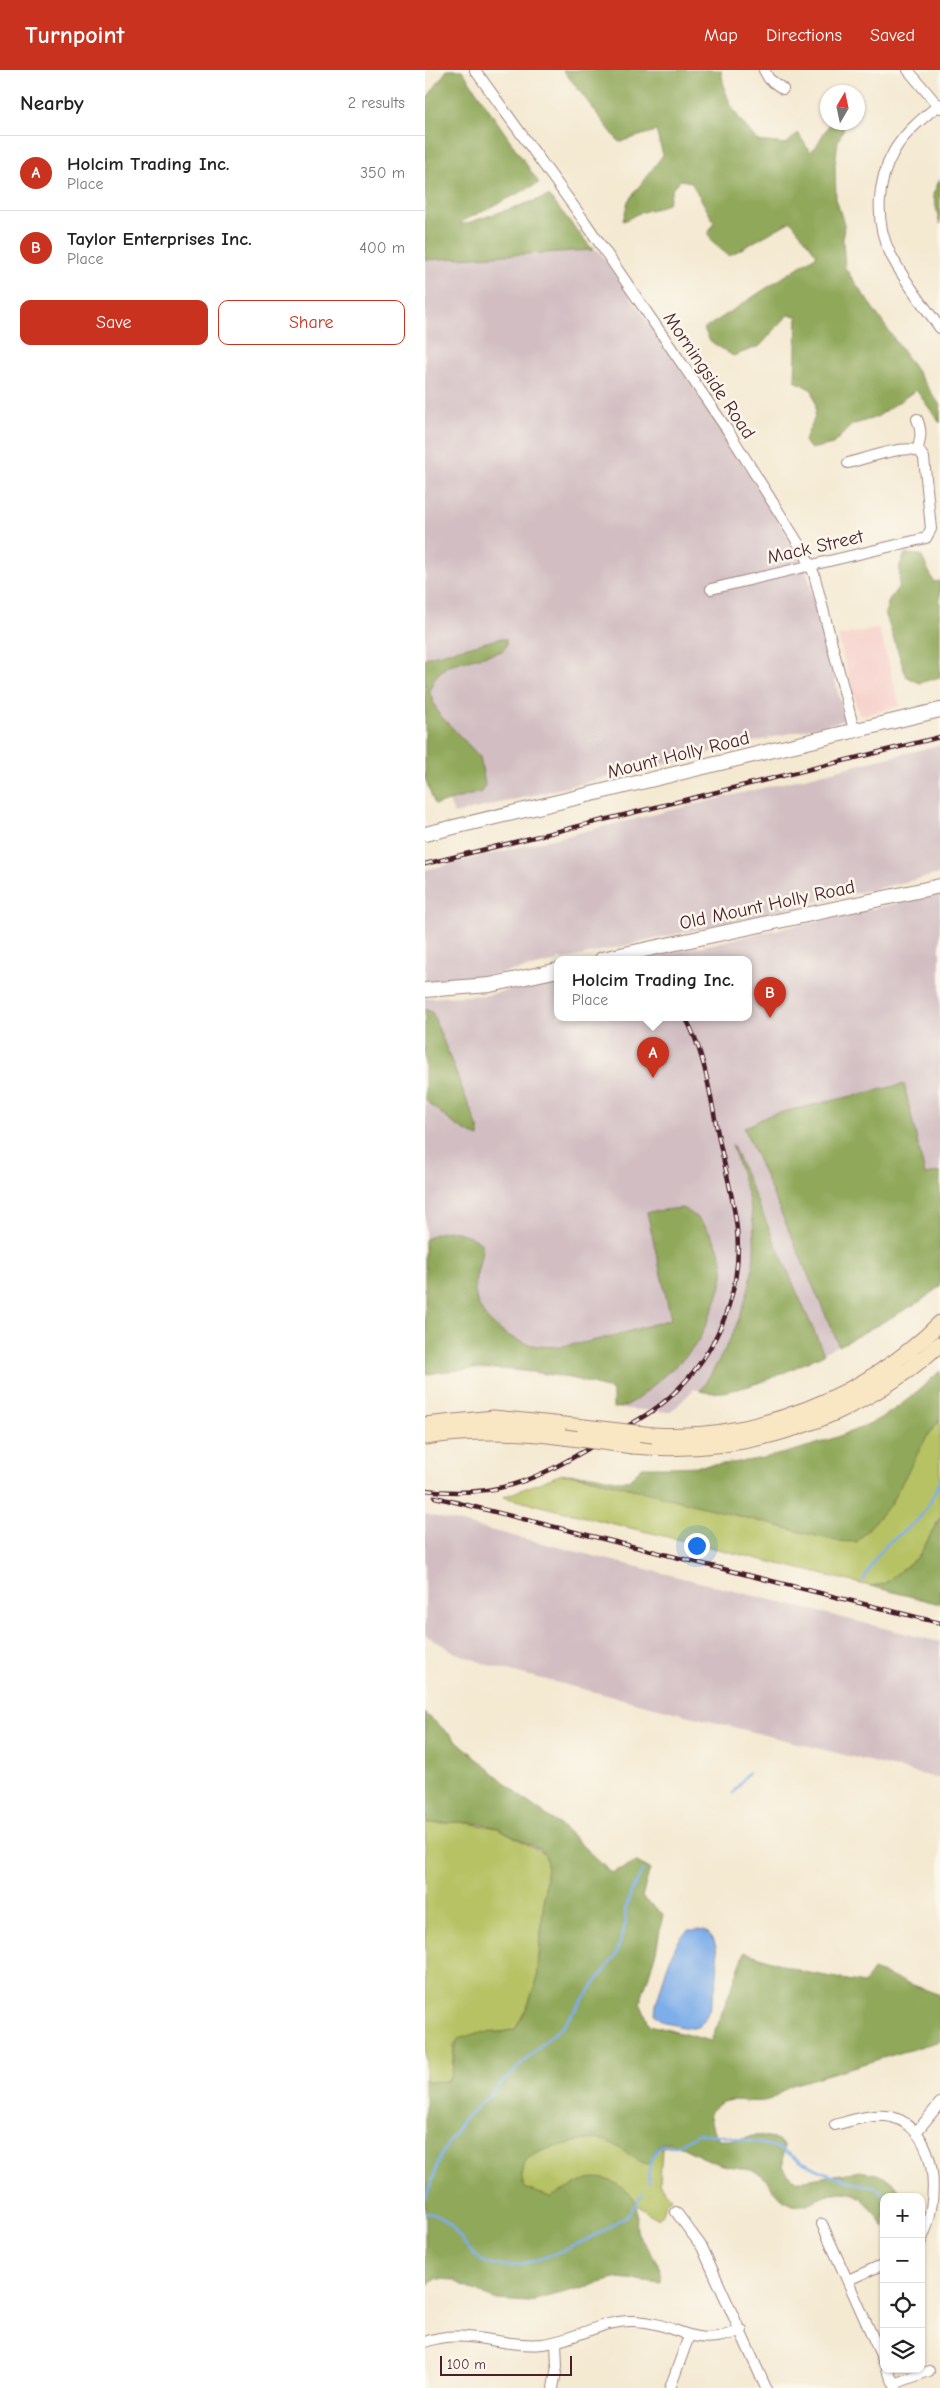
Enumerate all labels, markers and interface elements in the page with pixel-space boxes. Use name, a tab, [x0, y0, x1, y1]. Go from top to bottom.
text: Turnpoint	[25, 21, 124, 49]
text: Map	[704, 25, 738, 46]
text: Directions	[766, 25, 842, 46]
text: Saved	[870, 25, 915, 46]
north arrow	[820, 85, 865, 130]
text: Nearby	[20, 91, 84, 115]
text: 2 results	[348, 94, 405, 112]
text: Holcim Trading Inc.	[67, 153, 229, 175]
text: A	[32, 164, 40, 182]
text: 350 m	[360, 164, 405, 182]
text: Place	[67, 175, 103, 193]
text: Taylor Enterprises Inc.	[67, 228, 252, 250]
text: B	[31, 239, 41, 257]
text: 400 m	[359, 239, 405, 257]
text: Place	[67, 250, 103, 268]
button: Save	[20, 300, 208, 345]
button: Share	[218, 300, 405, 345]
street label: Morningside Road	[659, 308, 760, 443]
street label: Mack Street	[765, 525, 866, 569]
street label: Mount Holly Road	[605, 727, 752, 783]
street label: Old Mount Holly Road	[678, 876, 857, 934]
popup	[554, 956, 752, 1021]
text: Holcim Trading Inc.	[572, 969, 734, 991]
pin: B	[754, 977, 786, 1018]
text: Place	[572, 991, 608, 1009]
pin: A	[637, 1037, 669, 1078]
your location	[684, 1533, 710, 1559]
map controls	[880, 2193, 925, 2373]
button: +	[880, 2193, 925, 2238]
button: −	[880, 2238, 925, 2283]
button: locate	[880, 2283, 925, 2328]
button: layers	[880, 2328, 925, 2373]
scale bar	[440, 2353, 573, 2376]
text: 100 m	[447, 2356, 486, 2373]

